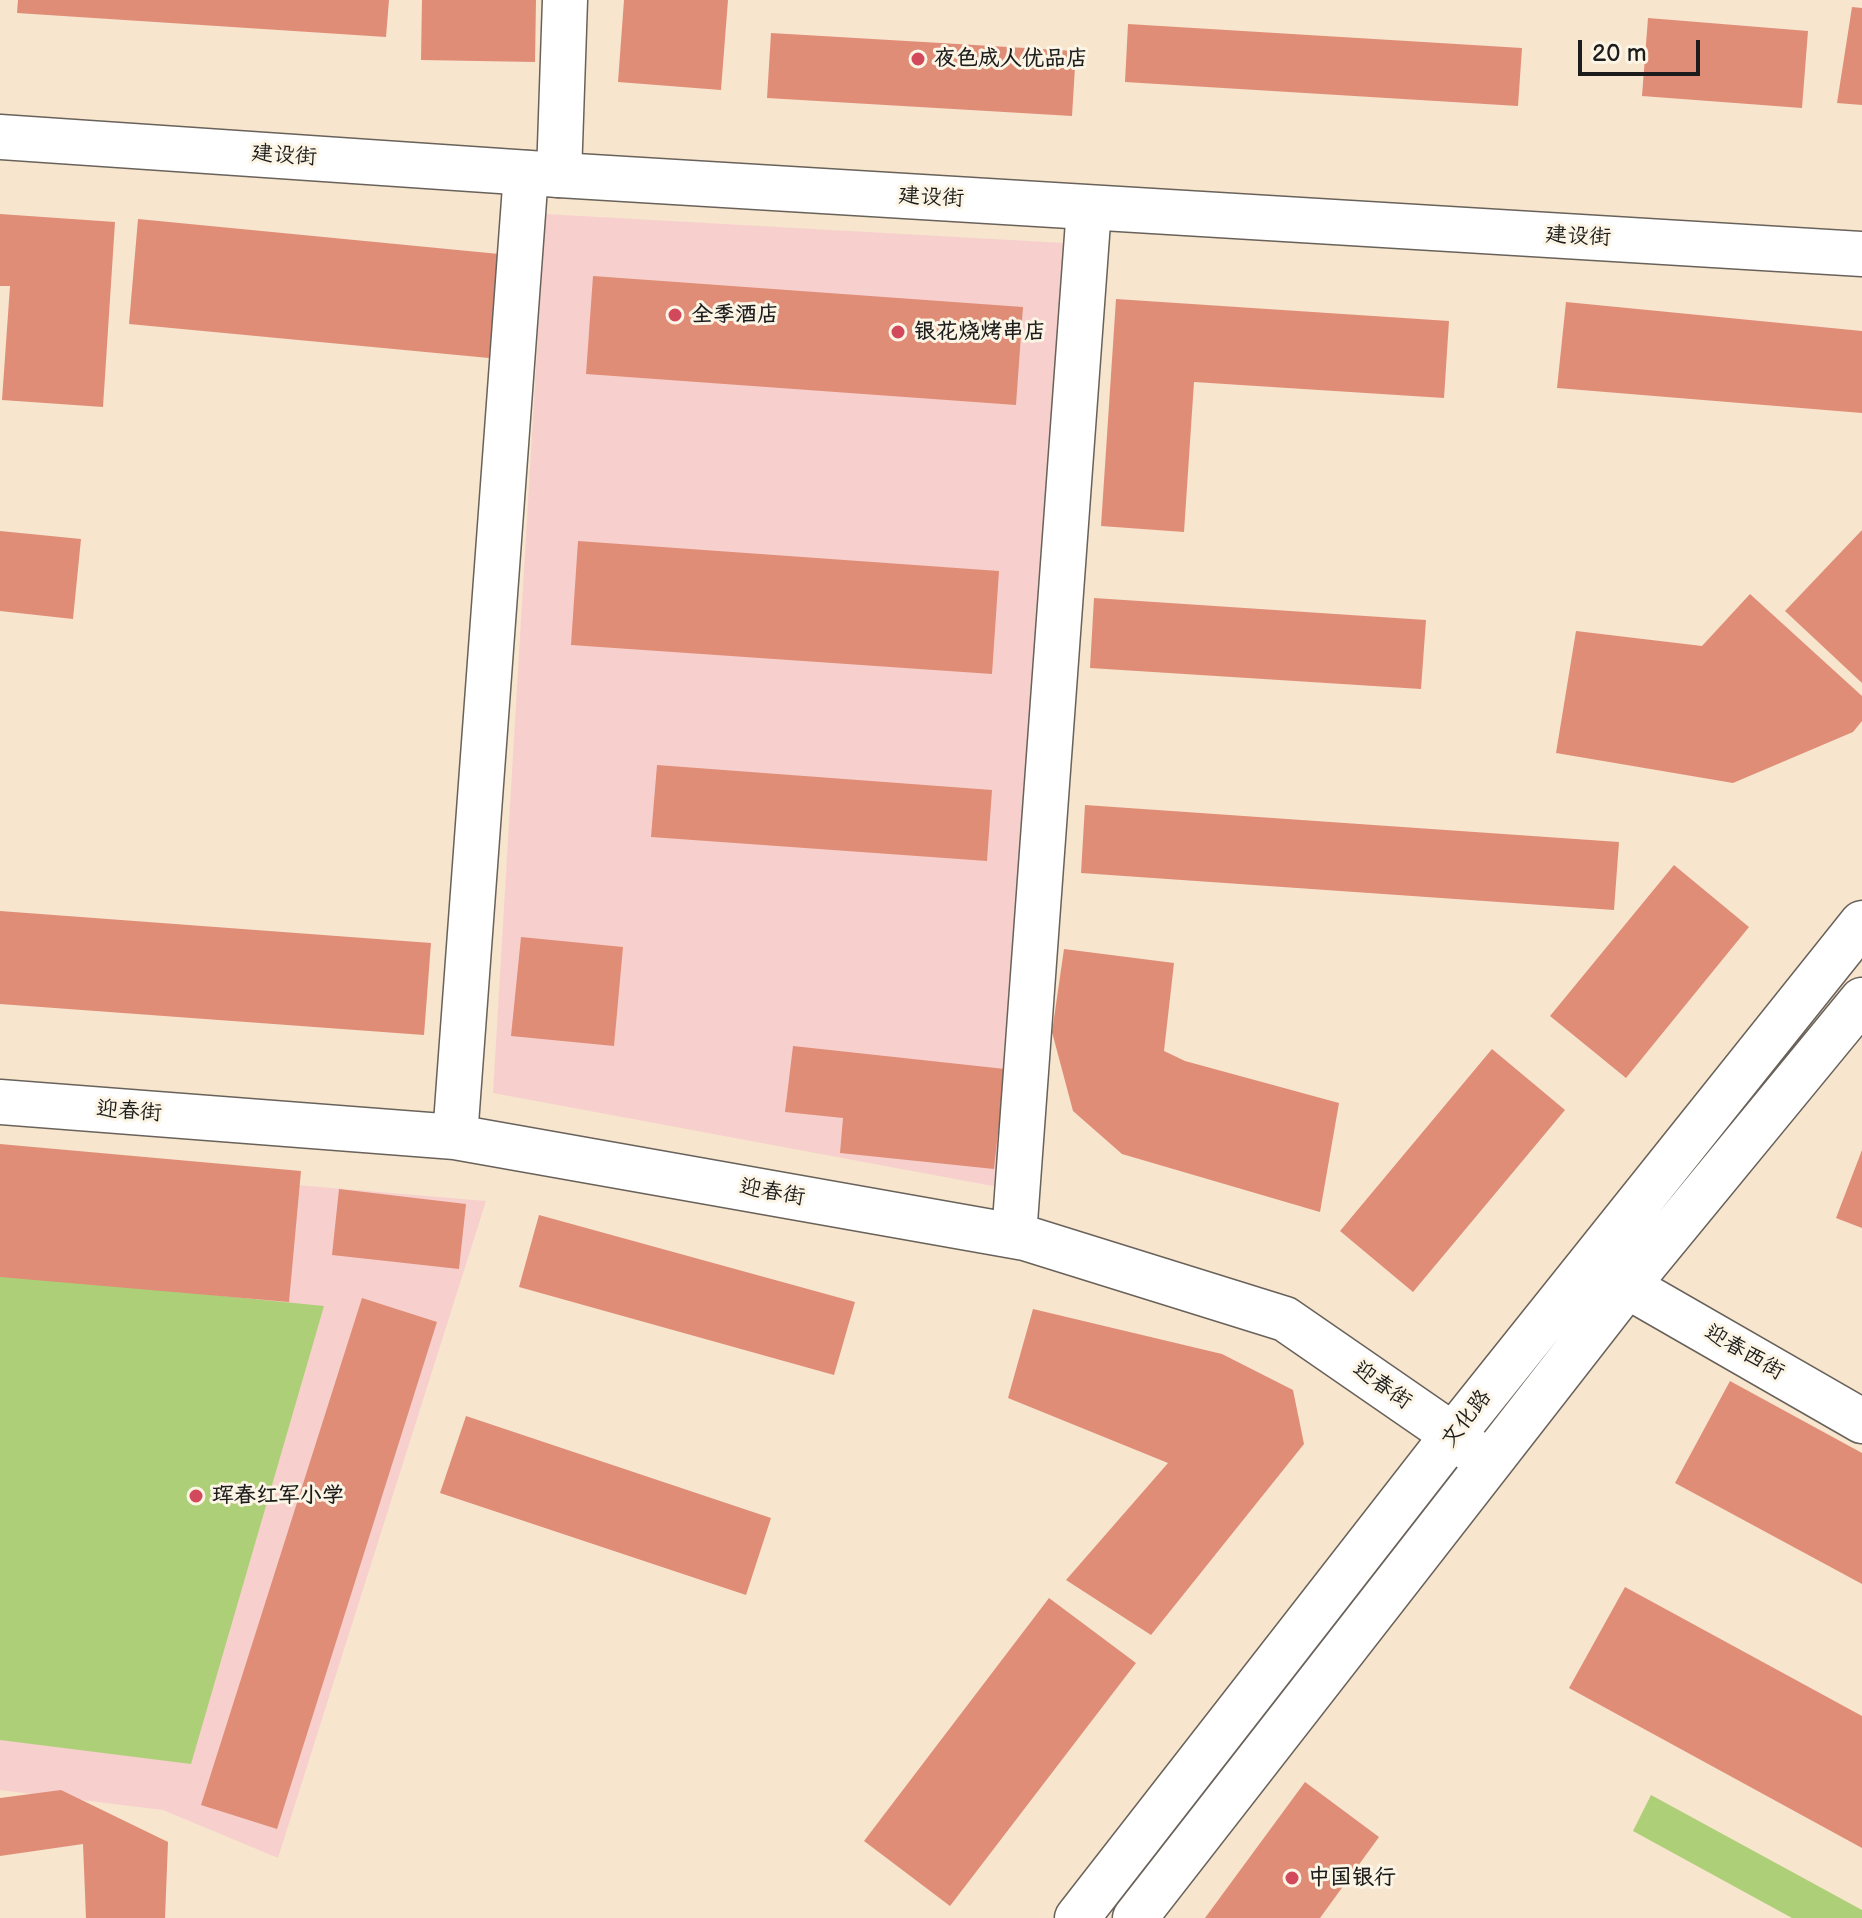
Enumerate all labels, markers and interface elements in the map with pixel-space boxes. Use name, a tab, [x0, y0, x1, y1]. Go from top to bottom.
scale bar	[1582, 24, 1704, 74]
text: 20 m	[1592, 39, 1647, 68]
place label: 夜色成人优品店	[934, 46, 1088, 72]
marker: 夜色成人优品店	[909, 50, 927, 68]
street label: 建设街	[250, 141, 318, 171]
street label: 建设街	[897, 183, 965, 213]
street label: 建设街	[1544, 222, 1612, 252]
place label: 全季酒店	[691, 302, 779, 328]
marker: 全季酒店	[666, 306, 684, 324]
place label: 银花烧烤串店	[914, 319, 1046, 345]
marker: 银花烧烤串店	[889, 323, 907, 341]
street label: 迎春街	[95, 1097, 163, 1127]
street label: 迎春街	[737, 1174, 807, 1212]
street label: 迎春西街	[1699, 1320, 1789, 1386]
street label: 迎春街	[1347, 1356, 1417, 1416]
street label: 文化路	[1436, 1385, 1498, 1453]
place label: 珲春红军小学	[212, 1483, 344, 1509]
marker: 珲春红军小学	[187, 1487, 205, 1505]
place label: 中国银行	[1308, 1865, 1396, 1891]
marker: 中国银行	[1283, 1869, 1301, 1887]

